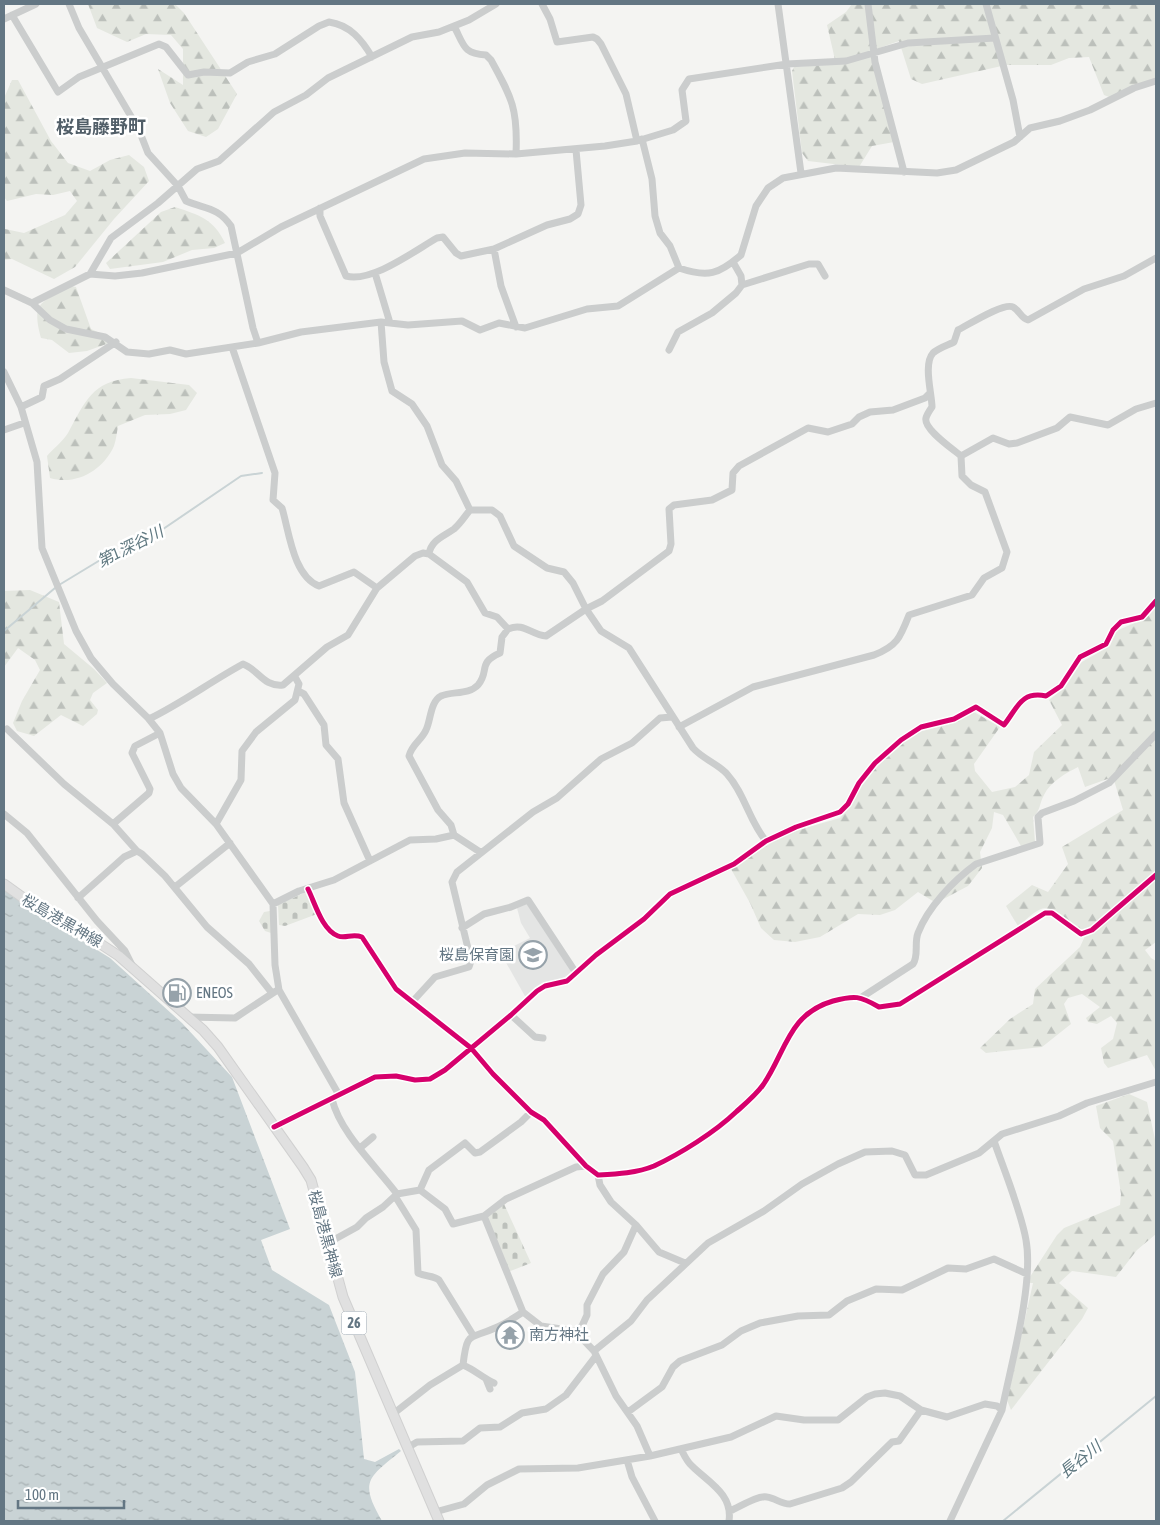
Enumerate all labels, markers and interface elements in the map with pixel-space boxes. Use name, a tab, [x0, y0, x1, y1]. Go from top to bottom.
district label: 桜島藤野町	[56, 116, 146, 137]
water label: 第1深谷川	[94, 521, 168, 570]
street label: 桜島港黒神線	[19, 891, 105, 950]
school or university icon: 桜島保育園	[518, 940, 548, 970]
place label: 桜島保育園	[439, 946, 514, 963]
fuel station icon: ENEOS	[162, 978, 192, 1008]
place label: ENEOS	[196, 984, 233, 1001]
street label: 桜島港黒神線	[306, 1188, 345, 1280]
road number: 26	[342, 1312, 366, 1335]
temple icon: 南方神社	[495, 1320, 525, 1350]
place label: 南方神社	[529, 1326, 589, 1343]
water label: 長谷川	[1056, 1436, 1106, 1481]
scale bar	[18, 1478, 124, 1510]
text: 100 m	[25, 1486, 59, 1503]

